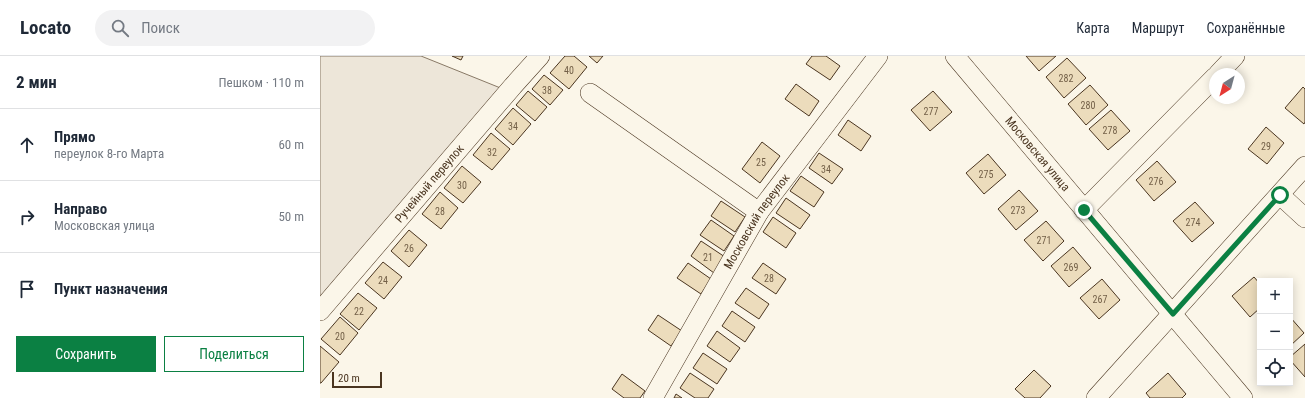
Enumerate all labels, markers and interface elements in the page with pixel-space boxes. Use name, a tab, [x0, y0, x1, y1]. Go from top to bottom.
search box	[95, 10, 375, 46]
text: Locato	[20, 16, 71, 39]
icon: search	[109, 17, 131, 39]
text: Поиск	[141, 19, 180, 37]
text: Карта	[1076, 20, 1110, 36]
text: Маршрут	[1132, 20, 1184, 36]
text: Сохранённые	[1206, 20, 1285, 36]
house number: 40	[564, 65, 574, 76]
north arrow	[1209, 68, 1245, 104]
text: 2 мин	[16, 72, 57, 92]
house number: 282	[1059, 73, 1073, 84]
text: Пешком · 110 m	[218, 75, 304, 90]
house number: 38	[542, 85, 552, 96]
house number: 280	[1081, 100, 1095, 111]
house number: 277	[924, 106, 938, 117]
street label: Московская улица	[1002, 114, 1073, 194]
house number: 34	[508, 121, 518, 132]
house number: 278	[1103, 125, 1117, 136]
text: Прямо	[54, 128, 95, 146]
icon: ahead	[16, 134, 38, 156]
text: 60 m	[278, 137, 304, 152]
street label: Ручейный переулок	[392, 141, 467, 225]
house number: 29	[1261, 141, 1271, 152]
text: переулок 8-го Марта	[54, 146, 164, 161]
house number: 32	[487, 147, 497, 158]
house number: 25	[756, 157, 766, 168]
house number: 34	[821, 164, 831, 175]
house number: 275	[979, 169, 993, 180]
street label: Московский переулок	[721, 171, 793, 271]
house number: 276	[1149, 176, 1163, 187]
house number: 30	[457, 180, 467, 191]
route start	[1271, 186, 1289, 204]
text: Направо	[54, 200, 107, 218]
route end	[1075, 201, 1093, 219]
house number: 273	[1011, 205, 1025, 216]
icon: right	[16, 206, 38, 228]
house number: 28	[435, 206, 445, 217]
text: 50 m	[278, 209, 304, 224]
house number: 274	[1186, 217, 1200, 228]
text: Московская улица	[54, 218, 155, 233]
house number: 271	[1037, 235, 1051, 246]
house number: 26	[404, 243, 414, 254]
house number: 21	[703, 252, 713, 263]
house number: 269	[1064, 262, 1078, 273]
house number: 28	[764, 273, 774, 284]
house number: 24	[378, 275, 388, 286]
icon: arrive	[16, 278, 38, 300]
map controls	[1257, 278, 1293, 386]
button: +	[1257, 278, 1293, 314]
text: Пункт назначения	[54, 280, 168, 298]
house number: 267	[1093, 294, 1107, 305]
house number: 22	[354, 306, 364, 317]
button: −	[1257, 314, 1293, 350]
house number: 20	[335, 331, 345, 342]
button: Сохранить	[16, 336, 156, 372]
button: Поделиться	[164, 336, 304, 372]
button: locate	[1257, 350, 1293, 386]
scale bar	[332, 370, 382, 389]
text: 20 m	[338, 372, 360, 385]

